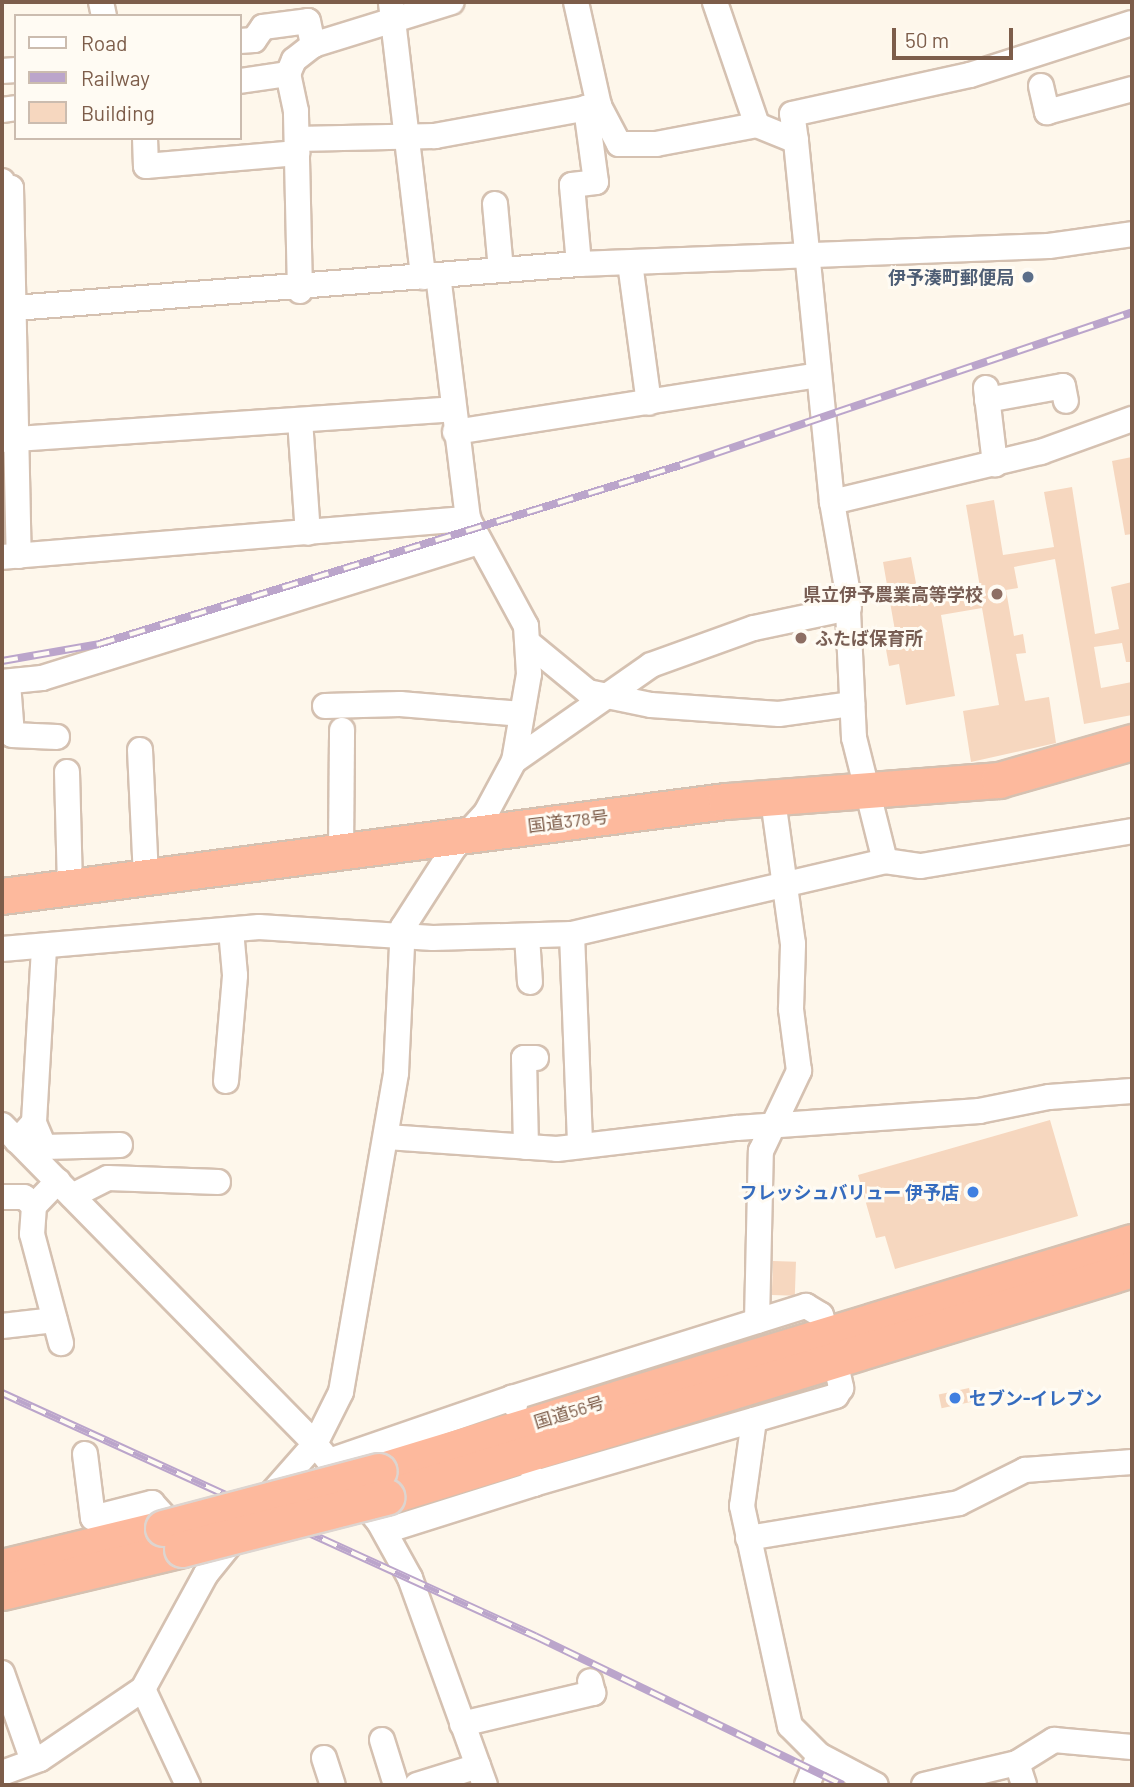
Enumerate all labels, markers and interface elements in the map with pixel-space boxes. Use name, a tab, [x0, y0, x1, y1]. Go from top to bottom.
legend	[14, 14, 242, 140]
scale bar	[896, 14, 1017, 58]
text: 50 m	[905, 27, 949, 52]
text: Road	[81, 30, 127, 55]
text: Railway	[81, 65, 150, 90]
text: Building	[81, 100, 155, 125]
place label: 伊予湊町郵便局	[888, 266, 1014, 288]
marker: 伊予湊町郵便局	[1020, 269, 1036, 285]
place label: 県立伊予農業高等学校	[803, 583, 983, 605]
marker: 県立伊予農業高等学校	[989, 586, 1005, 602]
place label: ふたば保育所	[815, 627, 923, 649]
marker: ふたば保育所	[793, 630, 809, 646]
street label: 国道378号	[526, 805, 610, 837]
place label: フレッシュバリュー 伊予店	[739, 1181, 959, 1203]
marker: フレッシュバリュー 伊予店	[965, 1184, 981, 1200]
place label: セブン-イレブン	[969, 1387, 1102, 1409]
marker: セブン-イレブン	[947, 1390, 963, 1406]
street label: 国道56号	[531, 1391, 607, 1433]

